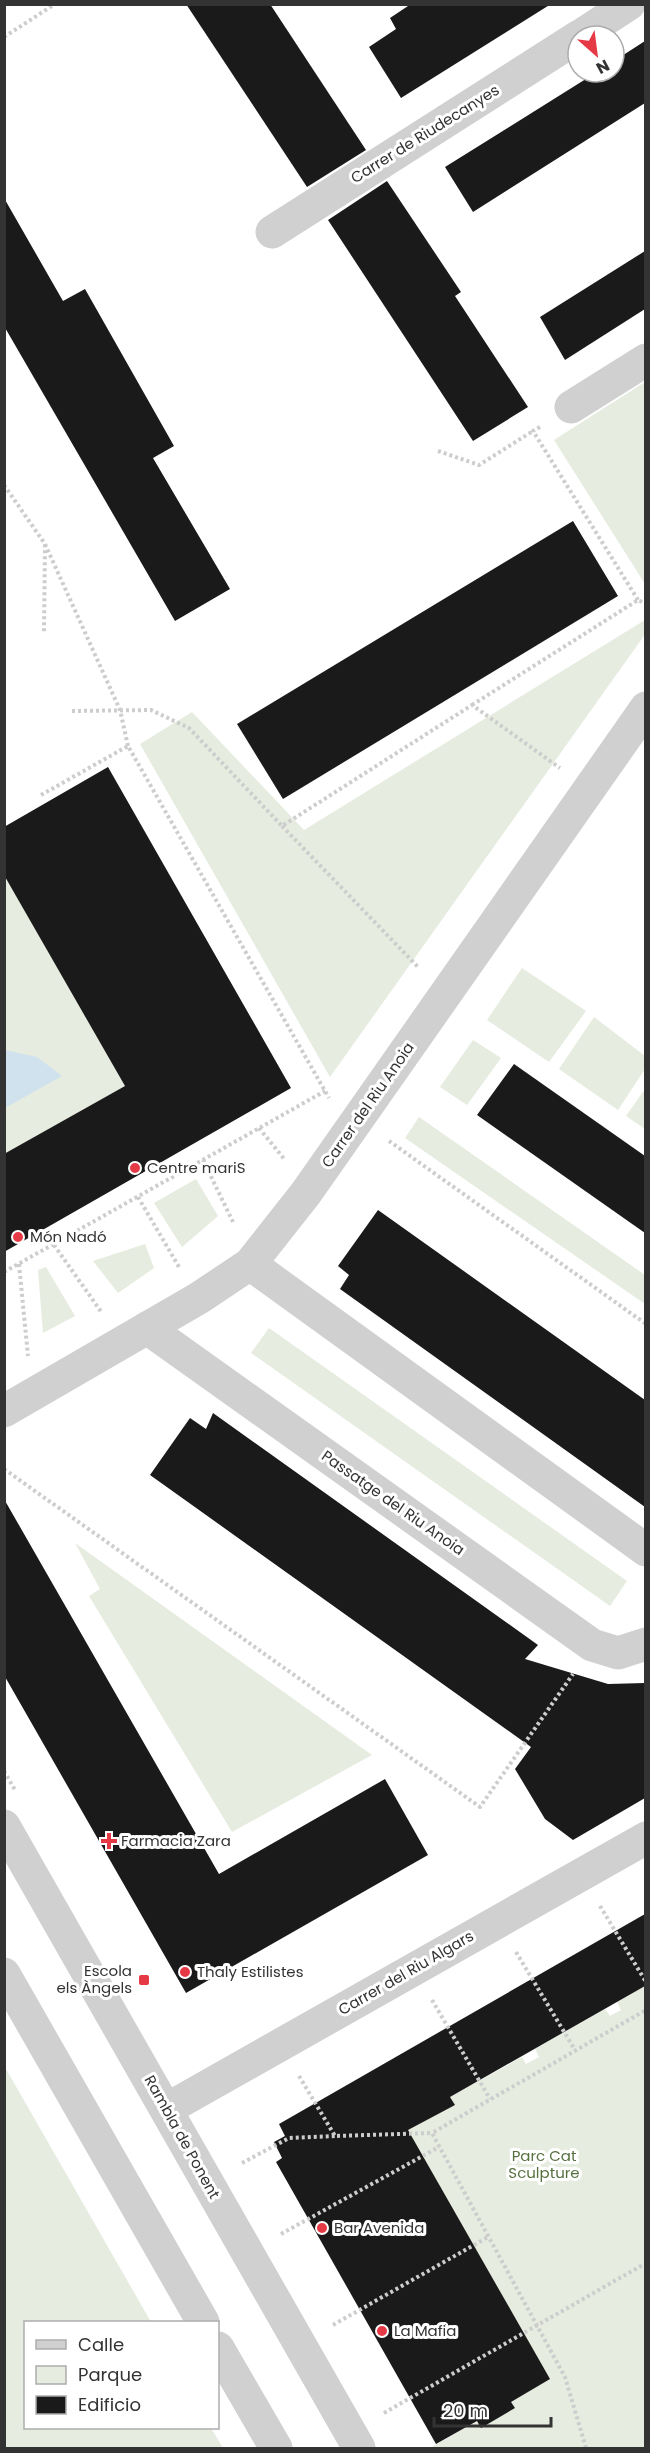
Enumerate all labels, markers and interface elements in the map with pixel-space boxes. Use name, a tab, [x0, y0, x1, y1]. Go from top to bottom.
north arrow	[566, 24, 626, 84]
text: N	[592, 54, 614, 80]
street label: Carrer de Riudecanyes	[346, 79, 503, 188]
street label: Carrer del Riu Anoia	[316, 1038, 419, 1172]
place label: Centre mariS	[147, 1157, 246, 1178]
marker: Centre mariS	[128, 1161, 142, 1175]
place label: Món Nadó	[30, 1226, 107, 1247]
marker: Món Nadó	[11, 1230, 25, 1244]
street label: Passatge del Riu Anoia	[318, 1445, 469, 1560]
place label: Farmacia Zara	[121, 1830, 231, 1851]
marker: Farmacia Zara	[102, 1834, 116, 1848]
street label: Carrer del Riu Algars	[334, 1925, 477, 2020]
place label: Escola els Àngels	[57, 1960, 132, 1998]
place label: Thaly Estilistes	[197, 1961, 304, 1982]
marker: Thaly Estilistes	[178, 1965, 192, 1979]
marker: Escola els Àngels	[137, 1973, 151, 1987]
street label: Rambla de Ponent	[140, 2071, 225, 2202]
park label: Parc Cat Sculpture	[508, 2145, 580, 2183]
place label: Bar Avenida	[334, 2217, 424, 2238]
marker: Bar Avenida	[315, 2221, 329, 2235]
place label: La Mafia	[394, 2320, 456, 2341]
legend	[24, 2321, 219, 2429]
marker: La Mafia	[375, 2324, 389, 2338]
text: Calle	[78, 2332, 124, 2357]
text: Parque	[78, 2362, 142, 2387]
scale bar	[434, 2390, 551, 2428]
text: Edificio	[78, 2392, 141, 2417]
text: 20 m	[443, 2398, 488, 2423]

